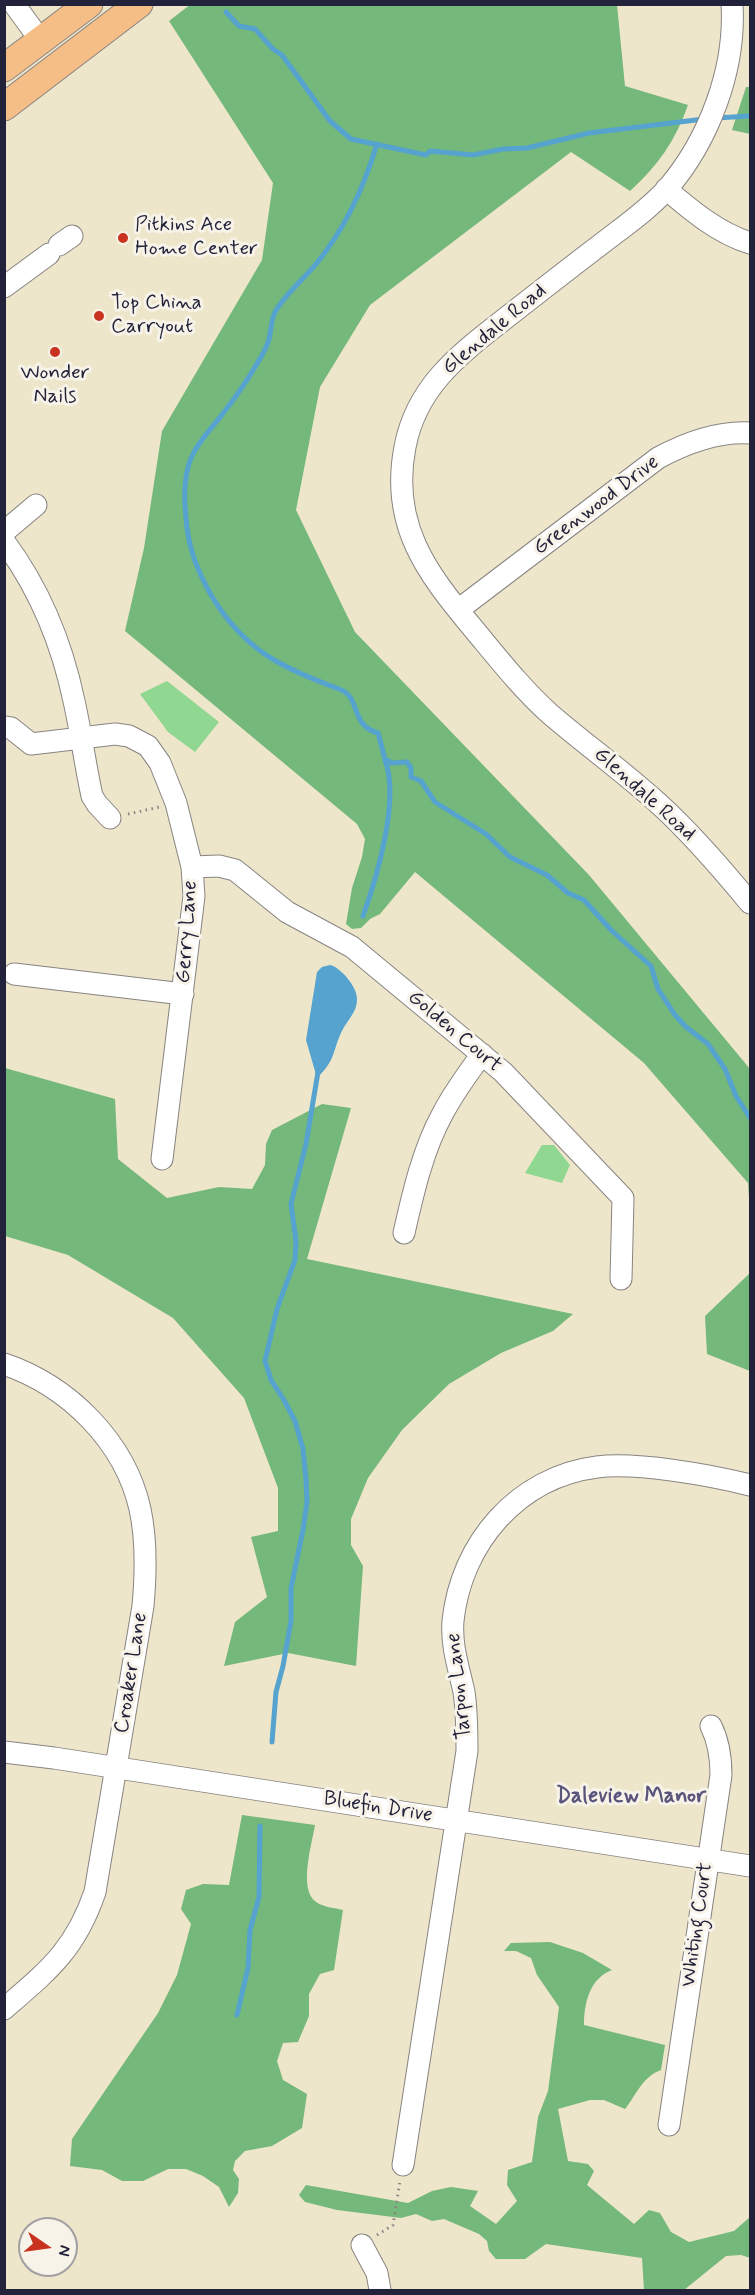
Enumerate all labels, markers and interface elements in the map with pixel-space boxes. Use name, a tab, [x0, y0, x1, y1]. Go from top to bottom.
place label: Pitkins Ace Home Center	[135, 213, 258, 263]
marker: Pitkins Ace Home Center	[116, 231, 130, 245]
street label: Glendale Road	[438, 279, 552, 381]
place label: Top China Carryout	[111, 291, 202, 341]
marker: Top China Carryout	[92, 309, 106, 323]
marker: Wonder Nails	[48, 345, 62, 359]
place label: Wonder Nails	[20, 361, 90, 411]
street label: Greenwood Drive	[529, 451, 665, 561]
street label: Glendale Road	[588, 743, 700, 847]
street label: Gerry Lane	[172, 880, 204, 984]
street label: Golden Court	[402, 985, 506, 1079]
street label: Croaker Lane	[110, 1611, 154, 1735]
street label: Tarpon Lane	[442, 1632, 478, 1740]
district label: Daleview Manor	[556, 1784, 706, 1810]
street label: Bluefin Drive	[322, 1787, 434, 1829]
street label: Whiting Court	[677, 1861, 719, 1989]
north arrow	[18, 2217, 78, 2277]
text: N	[53, 2243, 76, 2258]

